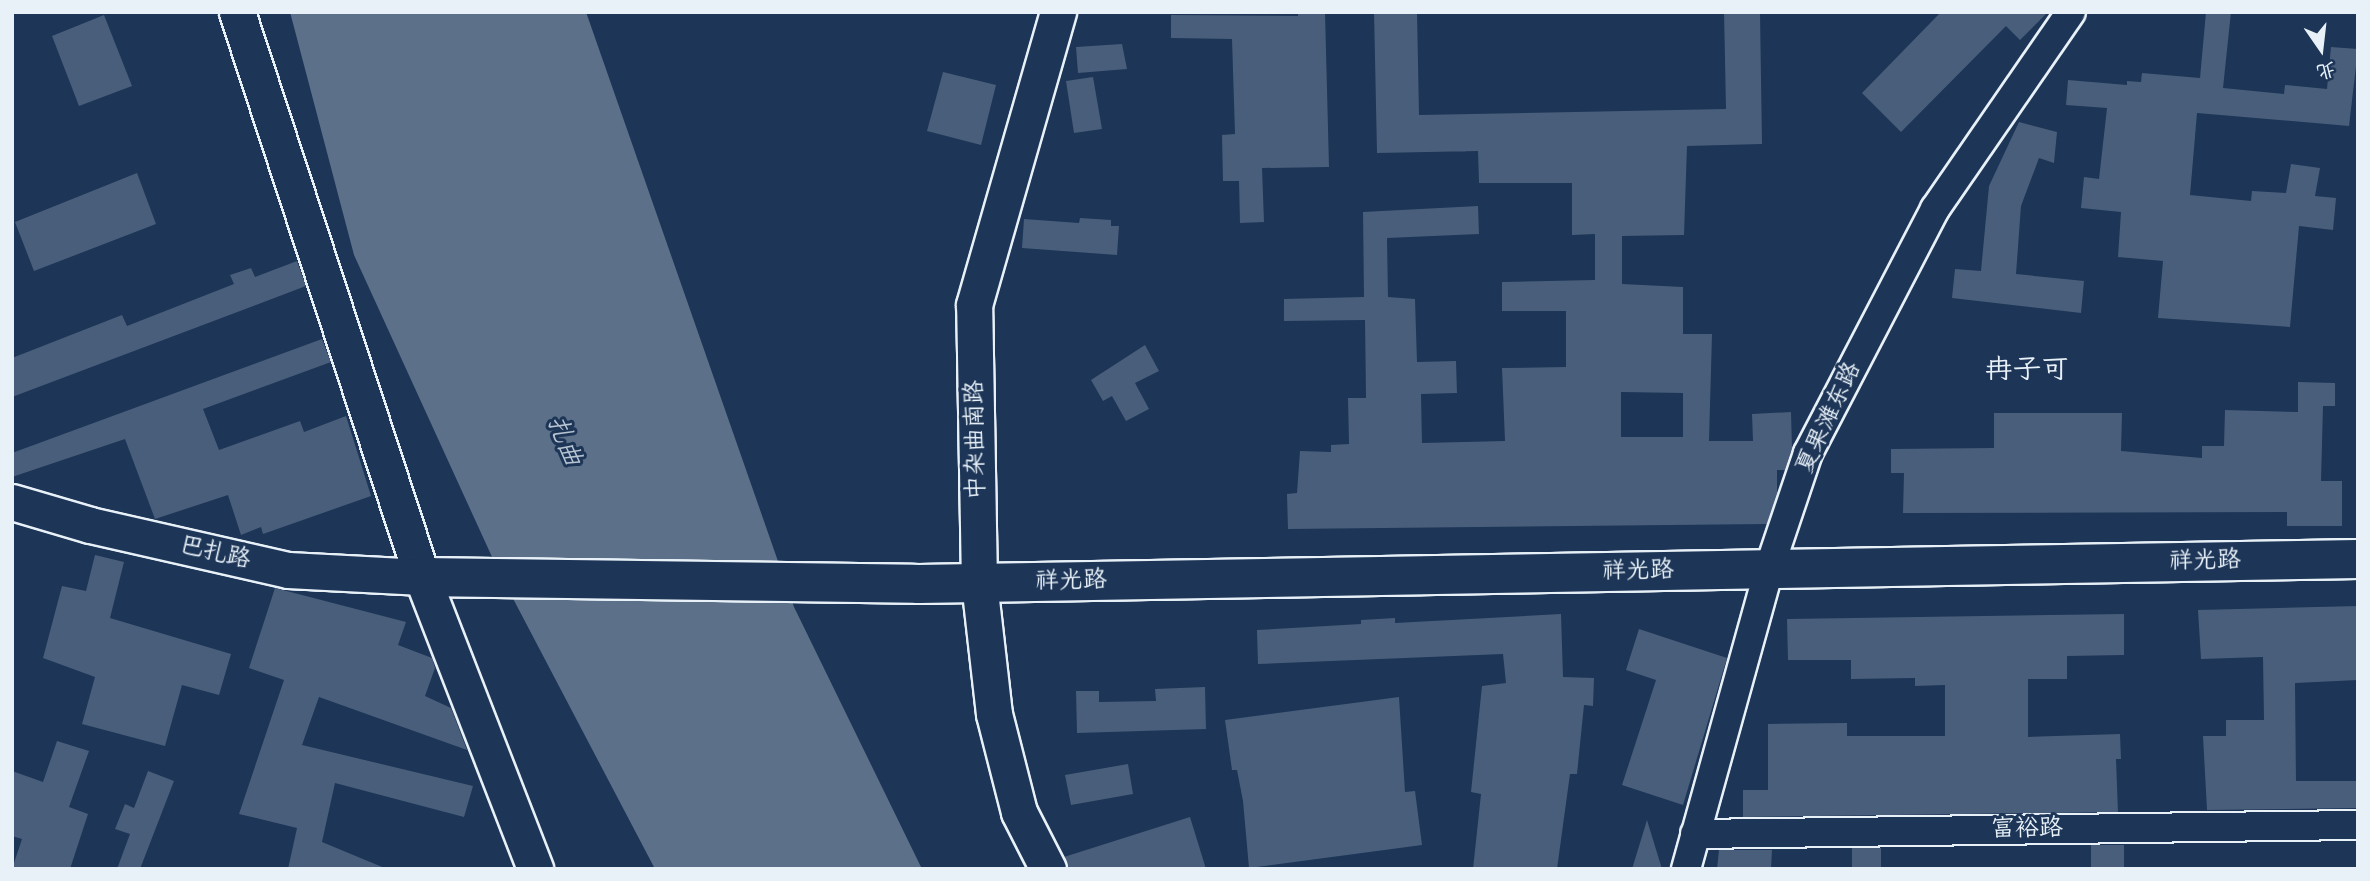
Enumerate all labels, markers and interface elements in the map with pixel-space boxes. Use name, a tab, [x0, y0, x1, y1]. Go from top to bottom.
north arrow	[2286, 14, 2356, 84]
text: 北	[2314, 54, 2339, 85]
district label: 冉子可	[1985, 353, 2069, 387]
street label: 夏果滩东路	[1791, 358, 1867, 478]
street label: 中杂曲南路	[961, 380, 991, 500]
water label: 扎曲	[540, 411, 588, 471]
street label: 巴扎路	[177, 531, 253, 575]
street label: 祥光路	[2169, 546, 2241, 576]
street label: 祥光路	[1602, 556, 1674, 586]
street label: 祥光路	[1035, 566, 1107, 596]
street label: 富裕路	[1991, 814, 2063, 844]

